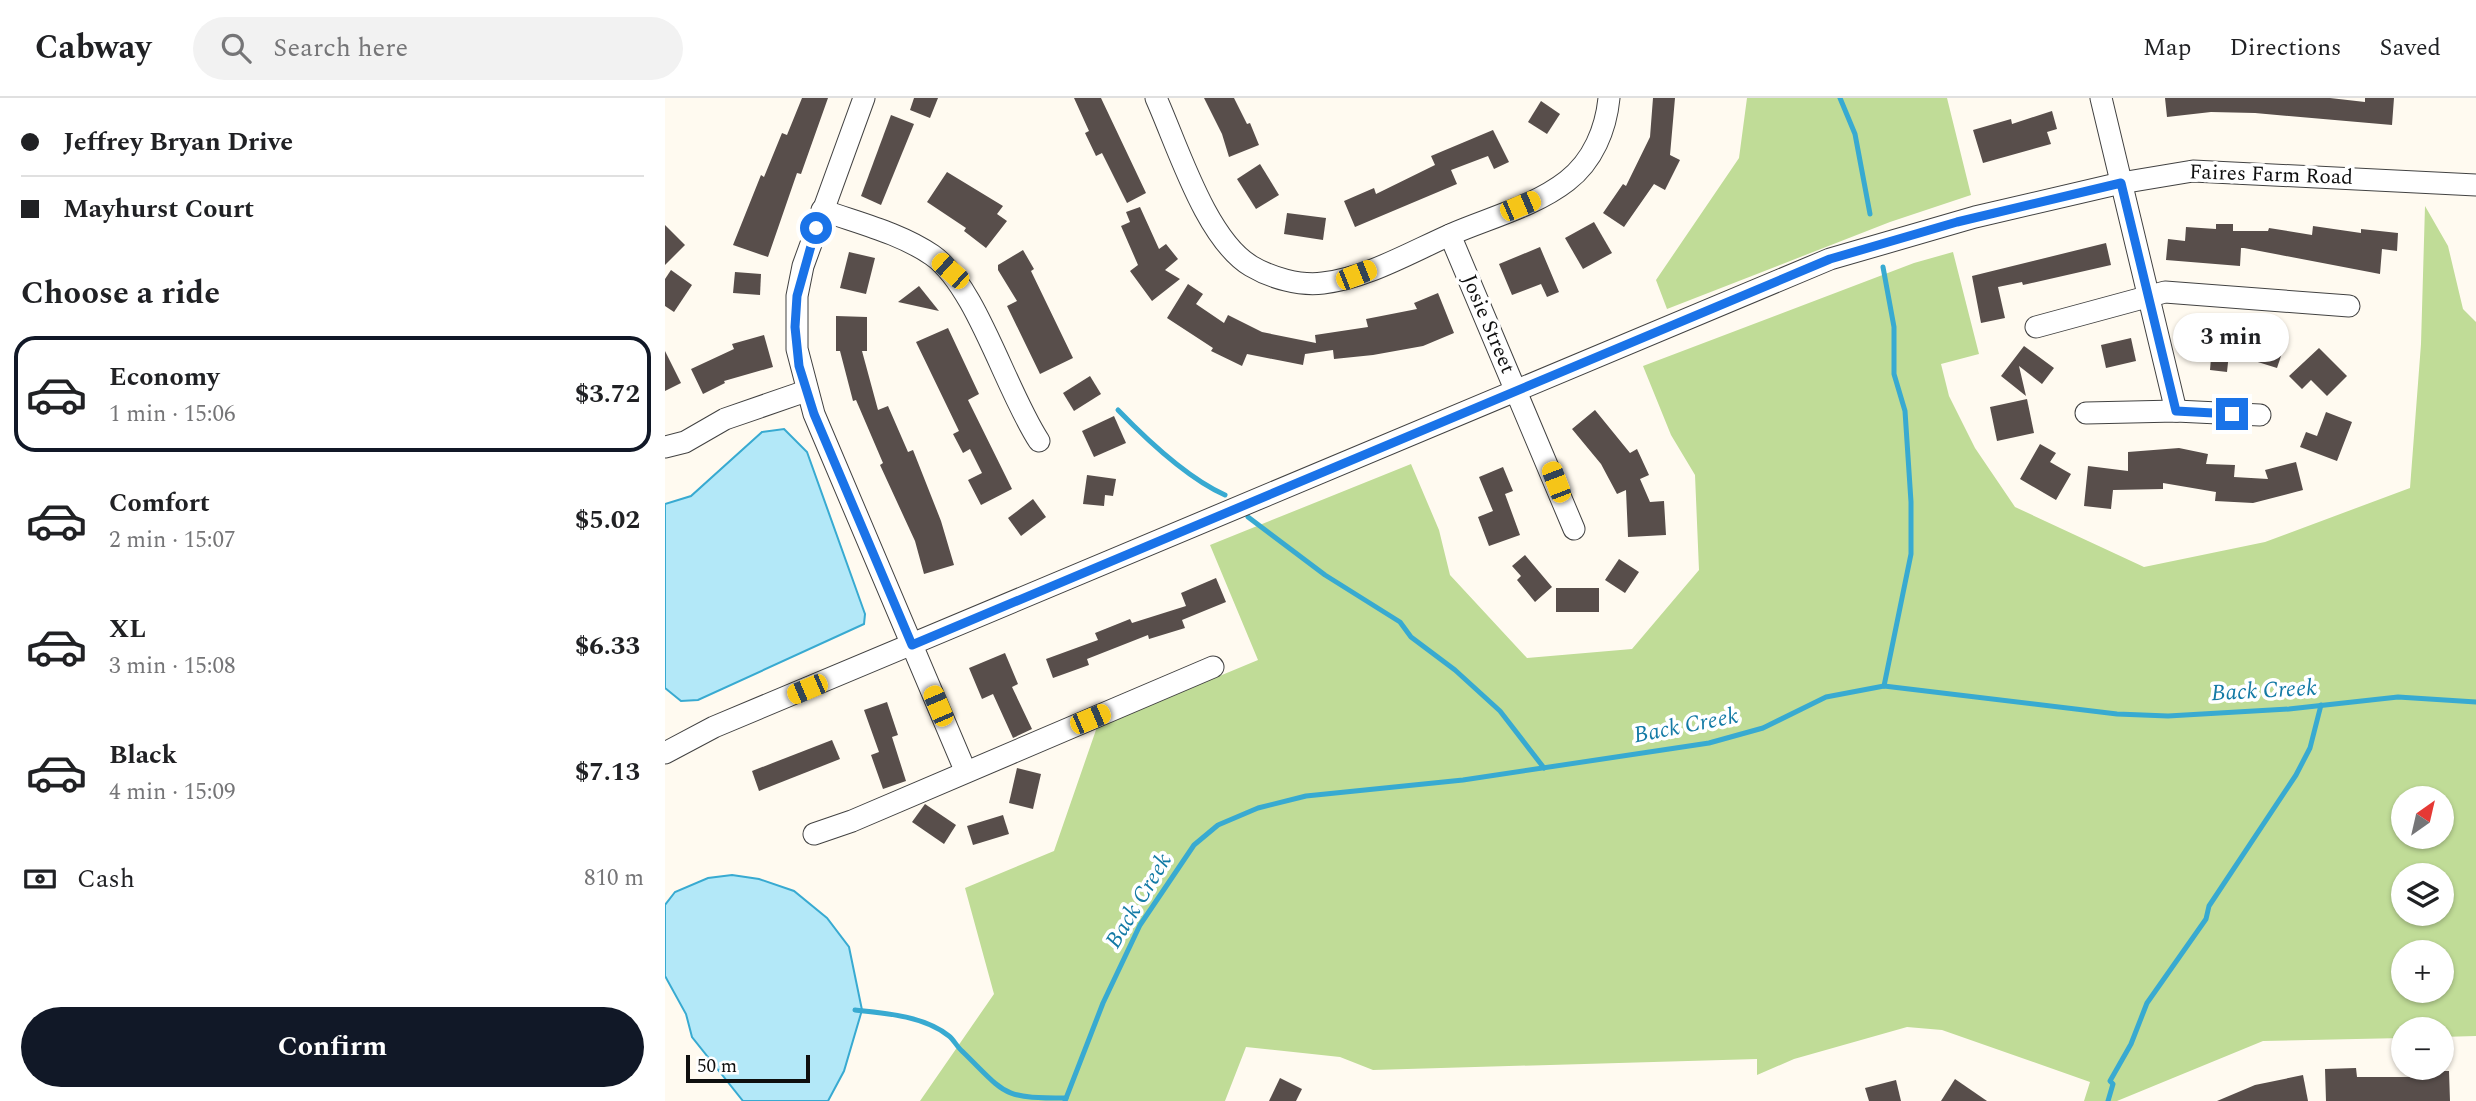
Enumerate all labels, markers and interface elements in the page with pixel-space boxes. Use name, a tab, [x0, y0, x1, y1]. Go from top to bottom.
search box	[193, 17, 683, 80]
text: Cabway	[35, 23, 151, 73]
text: Search here	[273, 28, 408, 68]
icon: search	[217, 29, 255, 67]
text: Map	[2143, 30, 2191, 66]
text: Directions	[2229, 30, 2341, 66]
text: Saved	[2379, 30, 2441, 66]
text: Jeffrey Bryan Drive	[63, 122, 293, 162]
street label: Faires Farm Road	[2189, 156, 2353, 194]
car	[1497, 188, 1544, 224]
text: Mayhurst Court	[63, 189, 254, 229]
route start	[800, 212, 832, 244]
car	[928, 249, 973, 293]
car	[1333, 257, 1380, 293]
text: Choose a ride	[21, 269, 220, 318]
street label: Josie Street	[1453, 269, 1523, 379]
callout: 3 min	[2174, 313, 2290, 362]
text: 3 min	[2200, 320, 2262, 355]
text: Economy	[109, 357, 219, 397]
icon: car	[25, 363, 88, 426]
text: $3.72	[575, 374, 640, 414]
text: 1 min · 15:06	[109, 397, 236, 432]
route end	[2216, 398, 2248, 430]
car	[1539, 459, 1574, 505]
text: Comfort	[109, 483, 210, 523]
icon: car	[25, 489, 88, 552]
text: $5.02	[575, 500, 640, 540]
text: 2 min · 15:07	[109, 523, 236, 558]
text: XL	[109, 609, 146, 649]
icon: car	[25, 615, 88, 678]
text: $6.33	[575, 626, 640, 666]
text: 3 min · 15:08	[109, 649, 236, 684]
car	[784, 671, 831, 707]
water label: Back Creek	[2210, 671, 2318, 711]
car	[921, 683, 956, 729]
water label: Back Creek	[1631, 699, 1742, 753]
car	[1067, 701, 1114, 737]
text: Black	[109, 735, 177, 775]
icon: car	[25, 741, 88, 804]
text: $7.13	[575, 752, 640, 792]
text: 4 min · 15:09	[109, 775, 236, 810]
north arrow	[2391, 786, 2453, 849]
map controls	[2391, 786, 2454, 1080]
water label: Back Creek	[1097, 846, 1181, 955]
text: Cash	[77, 859, 135, 899]
icon: cash	[21, 860, 59, 898]
text: 810 m	[584, 861, 644, 896]
button: layers	[2391, 863, 2454, 926]
button: +	[2391, 940, 2454, 1003]
button: Confirm	[21, 1007, 644, 1087]
button: −	[2391, 1017, 2454, 1080]
scale bar	[686, 1052, 810, 1084]
text: 50 m	[697, 1052, 737, 1081]

